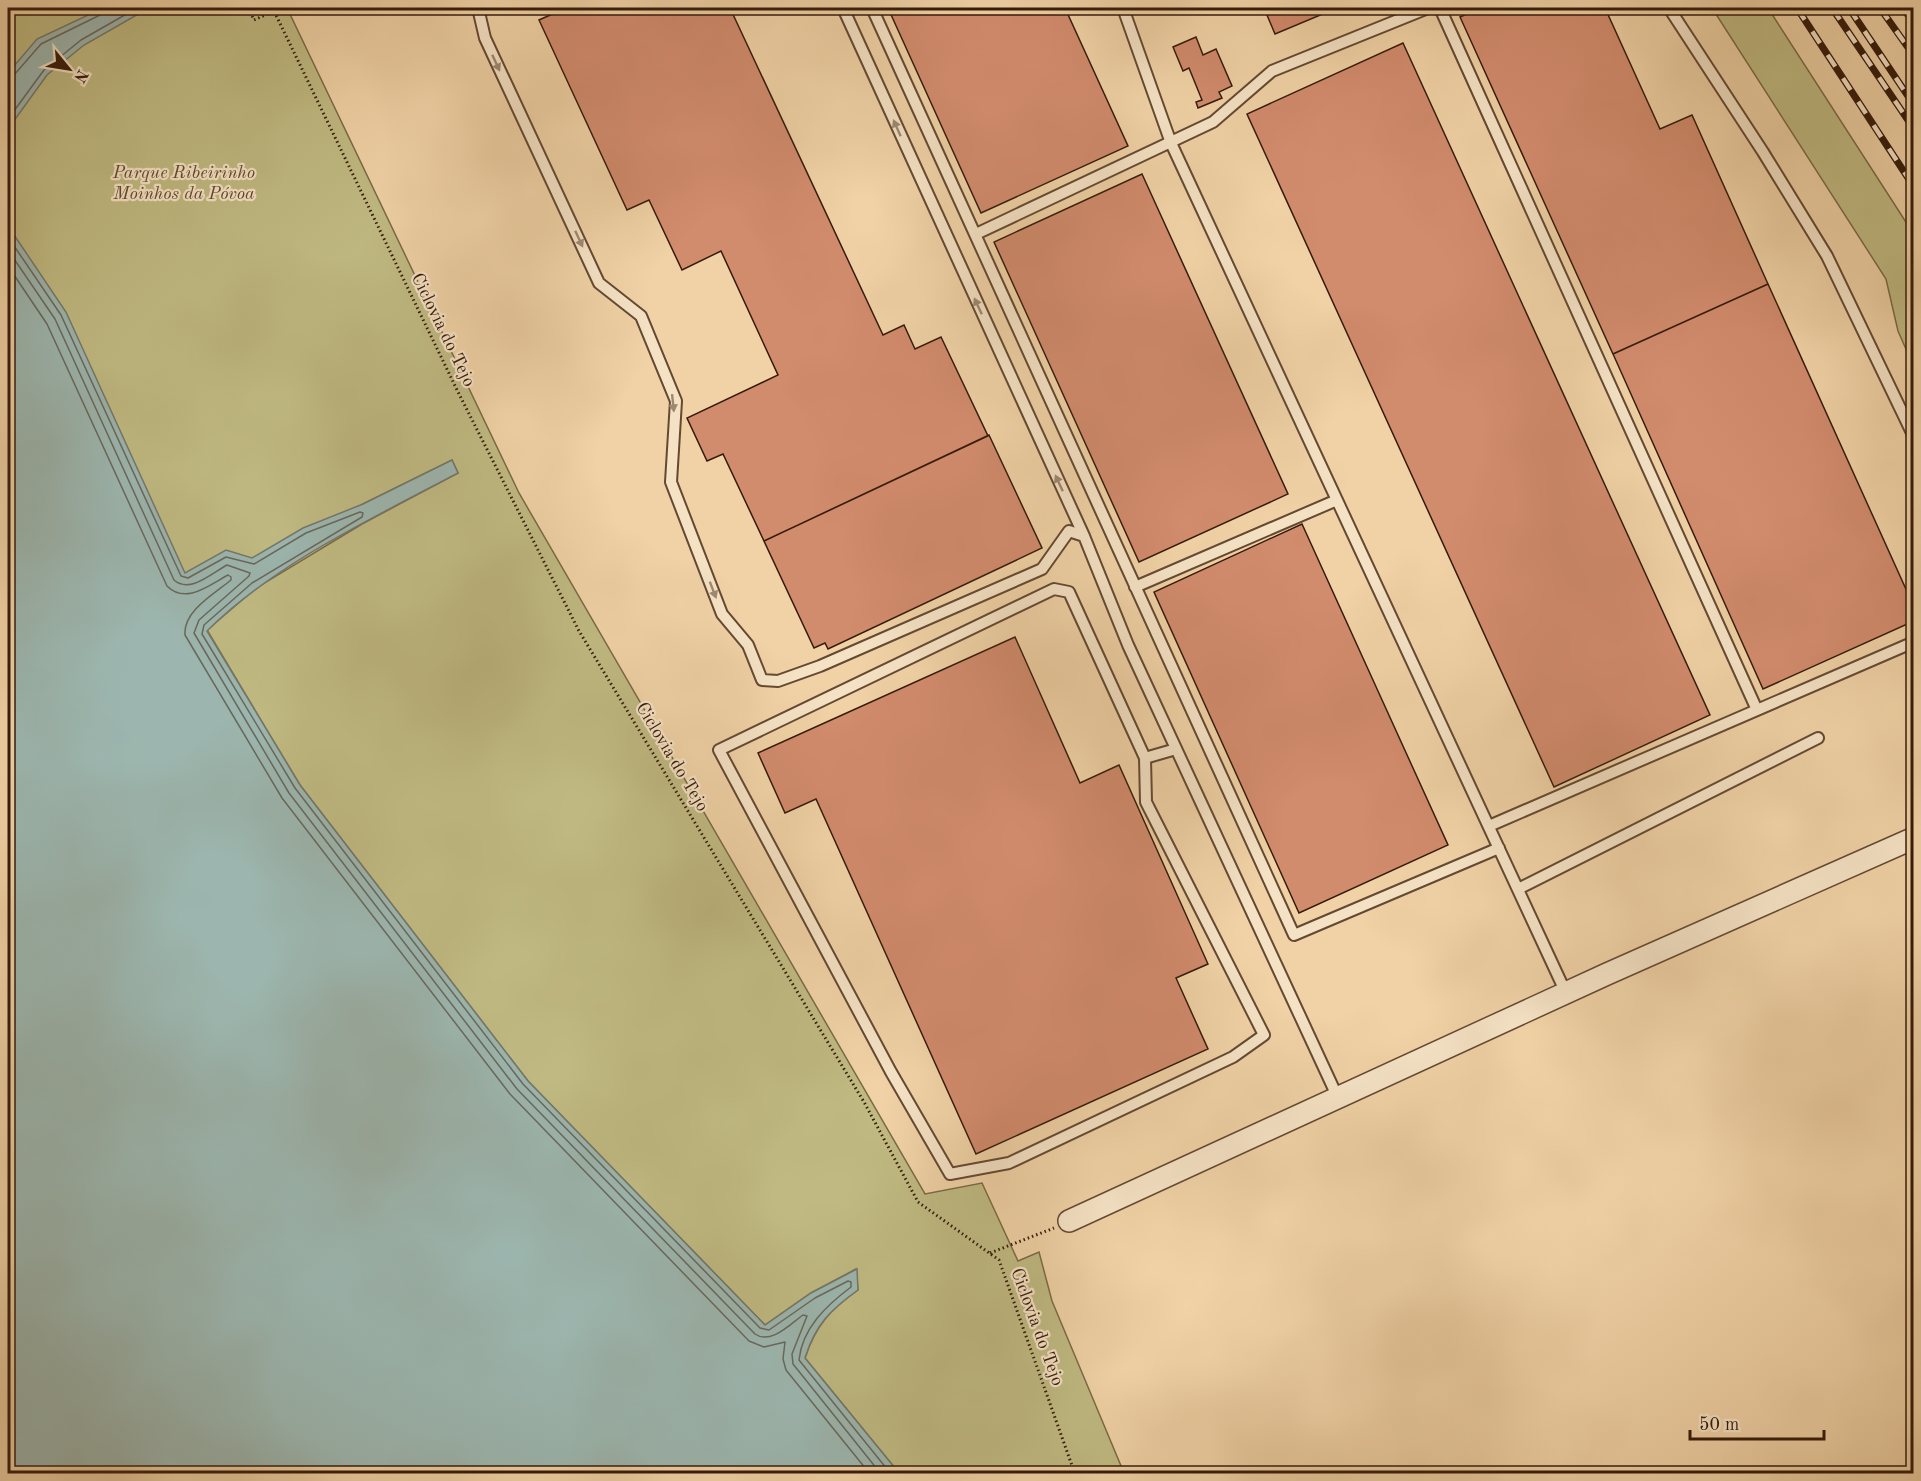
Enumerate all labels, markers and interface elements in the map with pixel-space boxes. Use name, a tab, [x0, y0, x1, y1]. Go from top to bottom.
north arrow	[39, 39, 99, 99]
one-way arrow	[492, 54, 501, 71]
text: N	[70, 66, 90, 85]
one-way arrow	[893, 119, 902, 136]
park label: Parque Ribeirinho Moinhos da Póvoa	[112, 164, 255, 203]
one-way arrow	[574, 231, 583, 248]
street label: Ciclovia do Tejo	[408, 270, 478, 390]
one-way arrow	[973, 297, 982, 314]
one-way arrow	[669, 394, 678, 413]
one-way arrow	[1055, 474, 1064, 491]
one-way arrow	[709, 581, 718, 599]
street label: Ciclovia do Tejo	[632, 699, 712, 815]
street label: Ciclovia do Tejo	[1007, 1266, 1067, 1388]
scale bar	[1690, 1403, 1824, 1441]
text: 50 m	[1699, 1416, 1739, 1434]

